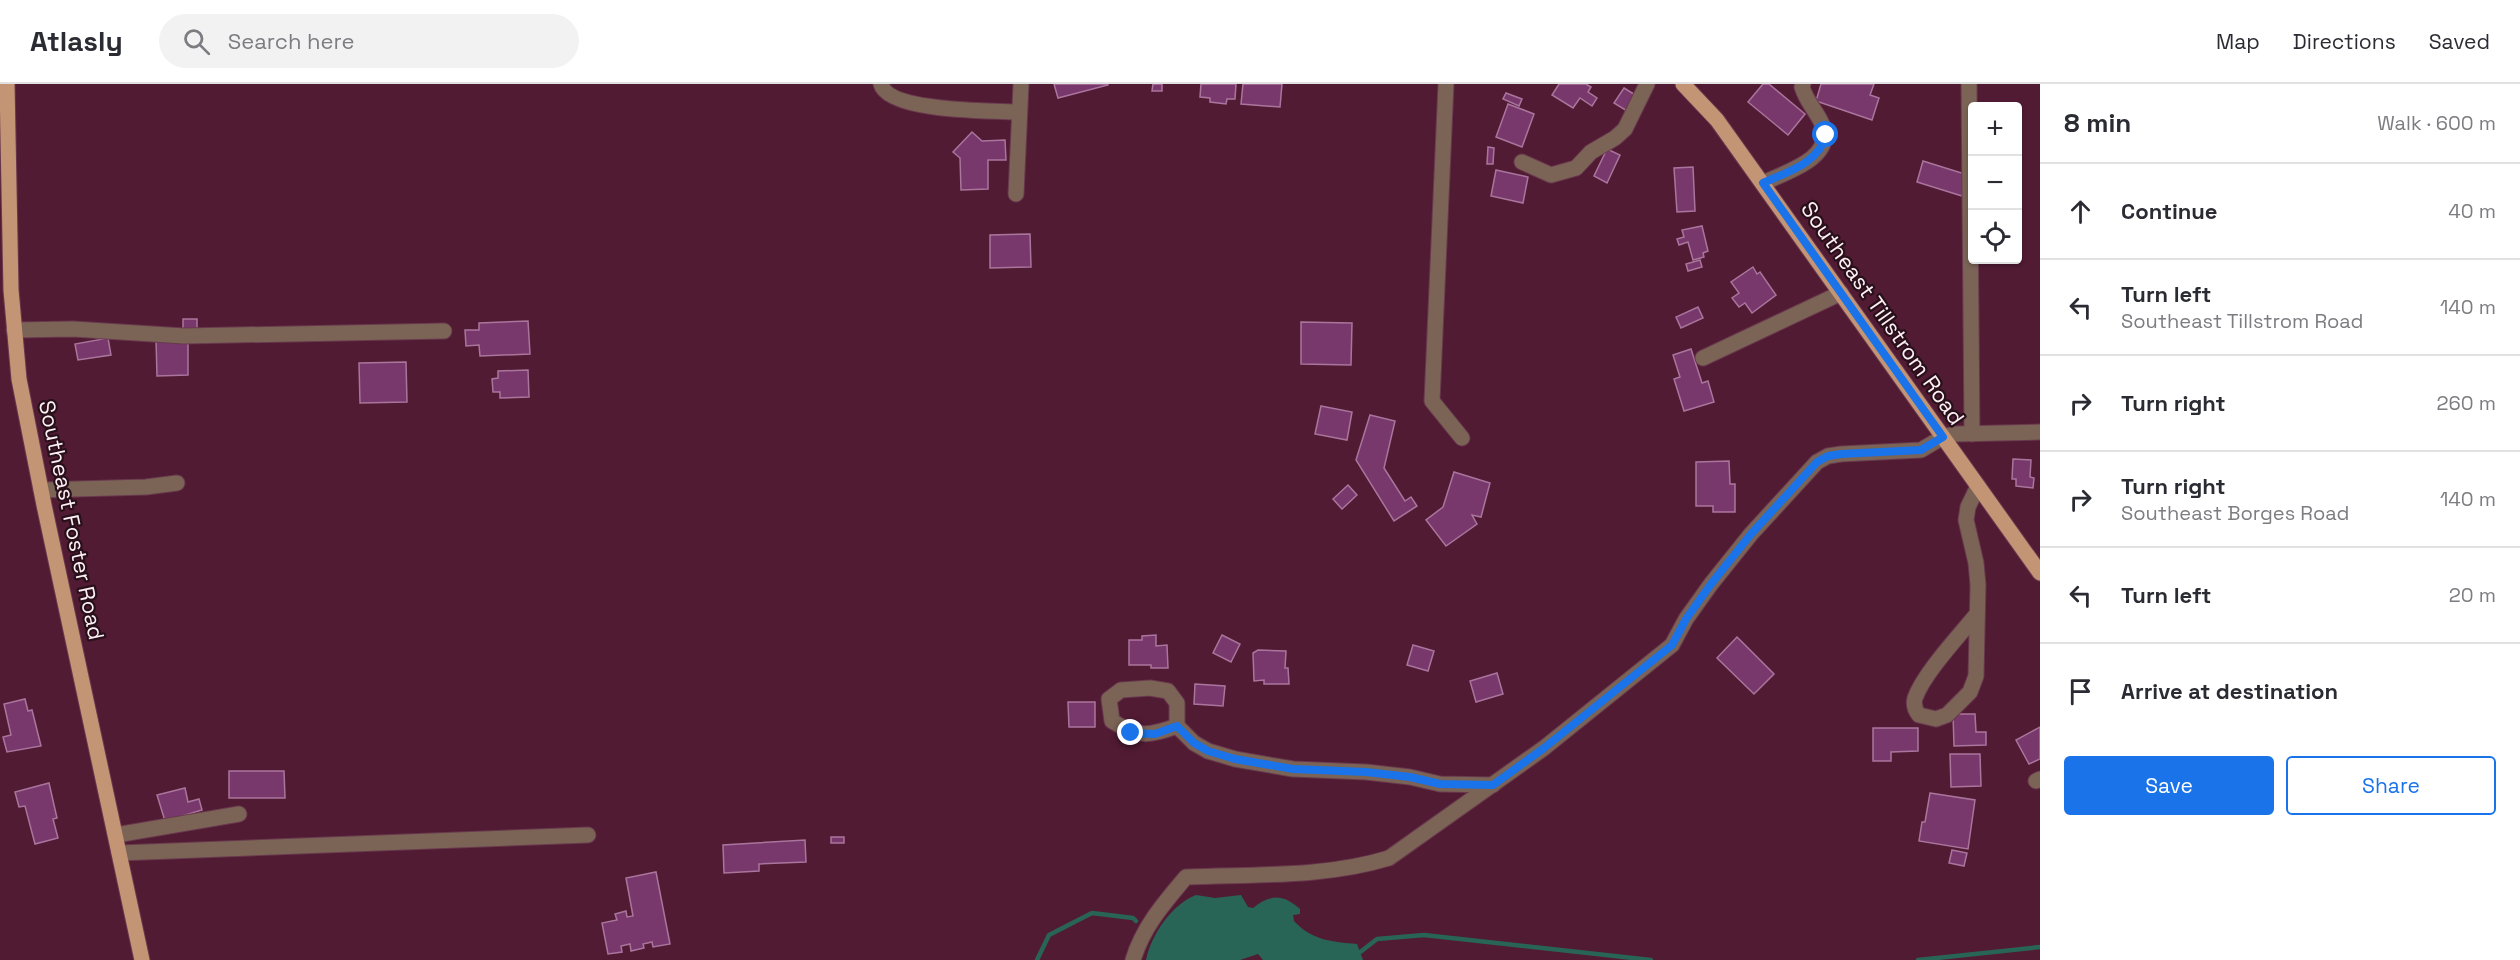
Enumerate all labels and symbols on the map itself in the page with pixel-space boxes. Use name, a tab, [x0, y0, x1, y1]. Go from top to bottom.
route start	[1812, 121, 1838, 147]
street label: Southeast Tillstrom Road	[1795, 196, 1971, 430]
street label: Southeast Foster Road	[33, 398, 111, 642]
route end	[1117, 719, 1143, 745]

